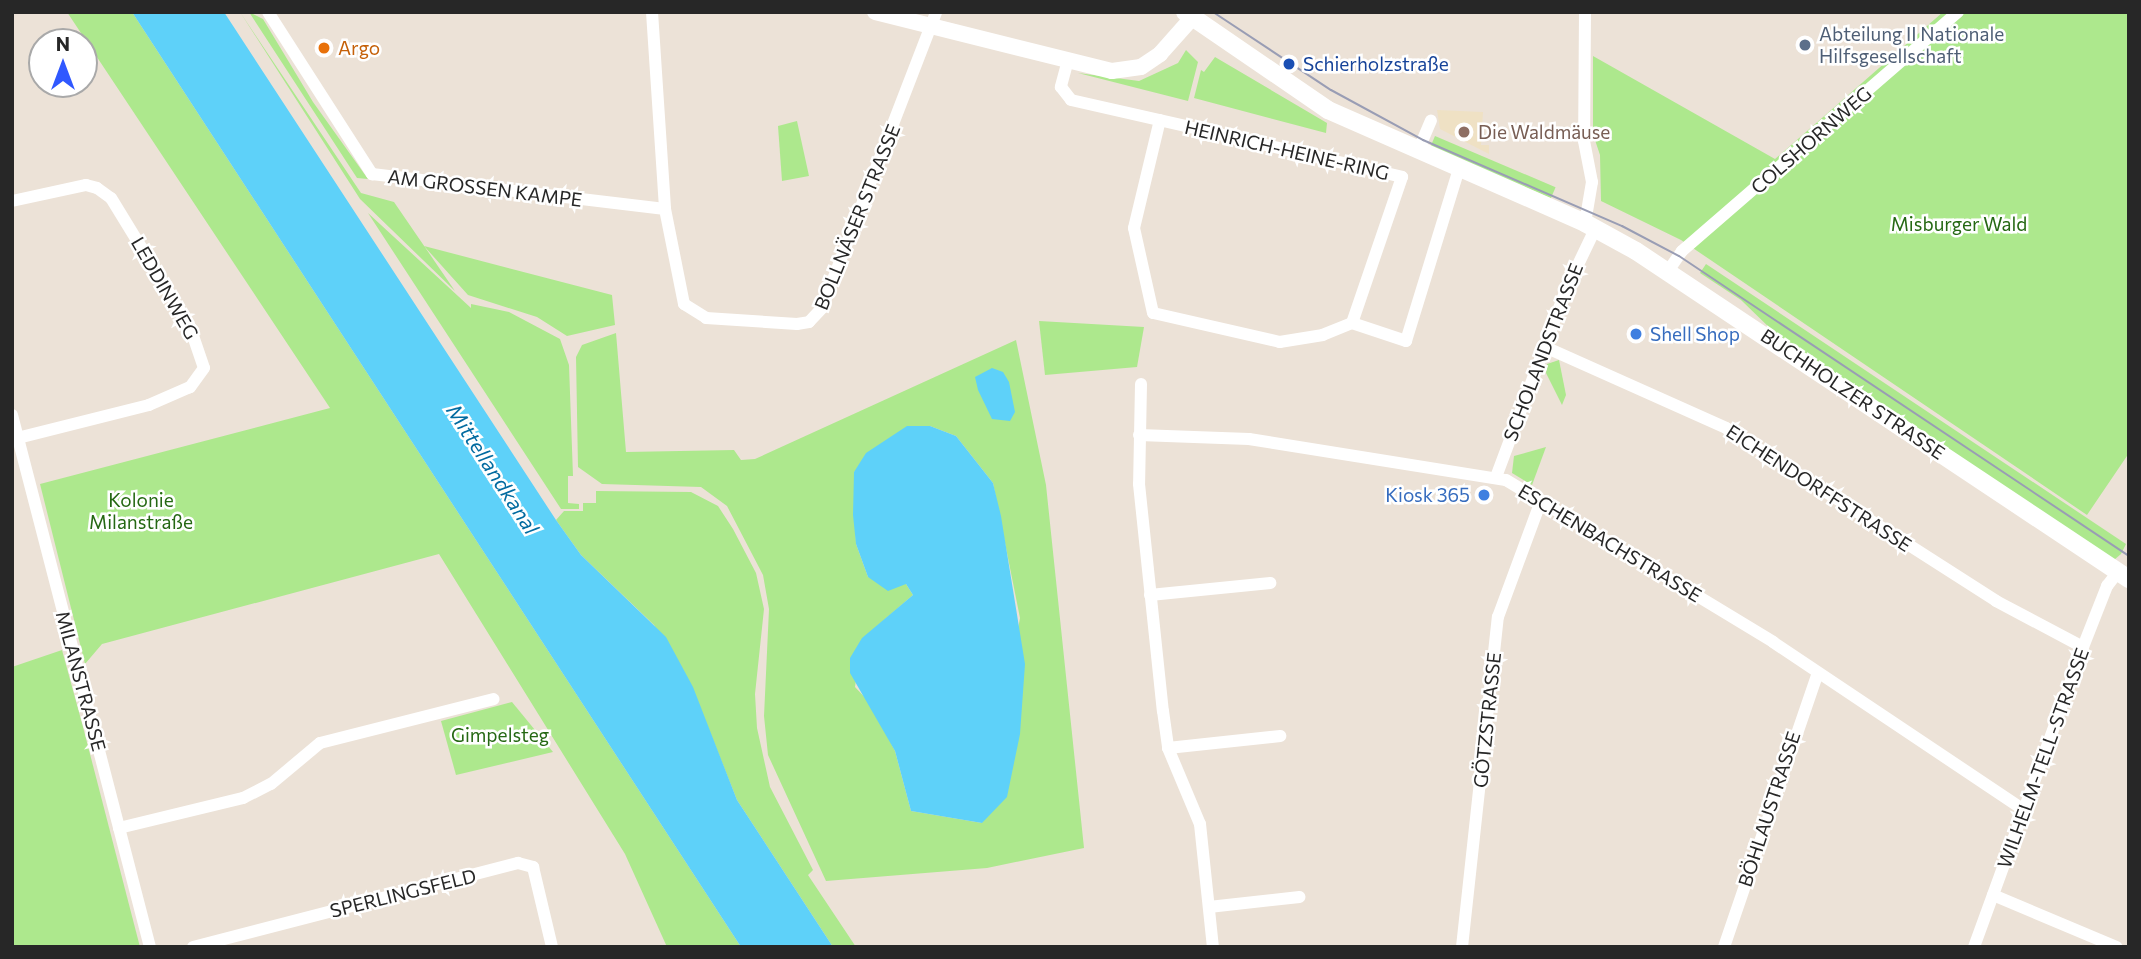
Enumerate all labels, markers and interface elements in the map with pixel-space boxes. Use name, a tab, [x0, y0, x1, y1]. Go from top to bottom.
place label: Abteilung II Nationale Hilfsgesellschaft	[1819, 23, 2004, 67]
north arrow	[28, 28, 98, 98]
text: N	[56, 32, 70, 55]
place label: Argo	[338, 37, 380, 59]
marker: Abteilung II Nationale Hilfsgesellschaft	[1797, 37, 1813, 53]
marker: Argo	[316, 40, 332, 56]
place label: Schierholzstraße	[1303, 53, 1449, 75]
marker: Schierholzstraße	[1281, 56, 1297, 72]
street label: COLSHORNWEG	[1746, 82, 1876, 198]
street label: HEINRICH-HEINE-RING	[1183, 115, 1391, 185]
street label: BOLLNÄSER STRASSE	[809, 121, 905, 313]
place label: Die Waldmäuse	[1478, 121, 1610, 143]
marker: Die Waldmäuse	[1456, 124, 1472, 140]
street label: AM GROSSEN KAMPE	[387, 165, 583, 211]
park label: Misburger Wald	[1891, 213, 2027, 235]
street label: LEDDINWEG	[127, 233, 203, 343]
street label: SCHOLANDSTRASSE	[1499, 260, 1587, 444]
place label: Shell Shop	[1650, 323, 1740, 345]
street label: BUCHHOLZER STRASSE	[1757, 324, 1949, 464]
marker: Shell Shop	[1628, 326, 1644, 342]
water label: Mittellandkanal	[442, 399, 544, 539]
street label: EICHENDORFFSTRASSE	[1722, 420, 1916, 556]
street label: ESCHENBACHSTRASSE	[1514, 479, 1706, 607]
place label: Kiosk 365	[1385, 484, 1470, 506]
marker: Kiosk 365	[1476, 487, 1492, 503]
park label: Kolonie Milanstraße	[89, 489, 193, 533]
street label: MILANSTRASSE	[51, 608, 111, 754]
street label: WILHELM-TELL-STRASSE	[1992, 645, 2094, 871]
street label: GÖTZSTRASSE	[1469, 651, 1505, 789]
park label: Gimpelsteg	[451, 724, 549, 746]
street label: BÖHLAUSTRASSE	[1733, 729, 1805, 889]
street label: SPERLINGSFELD	[328, 864, 478, 922]

